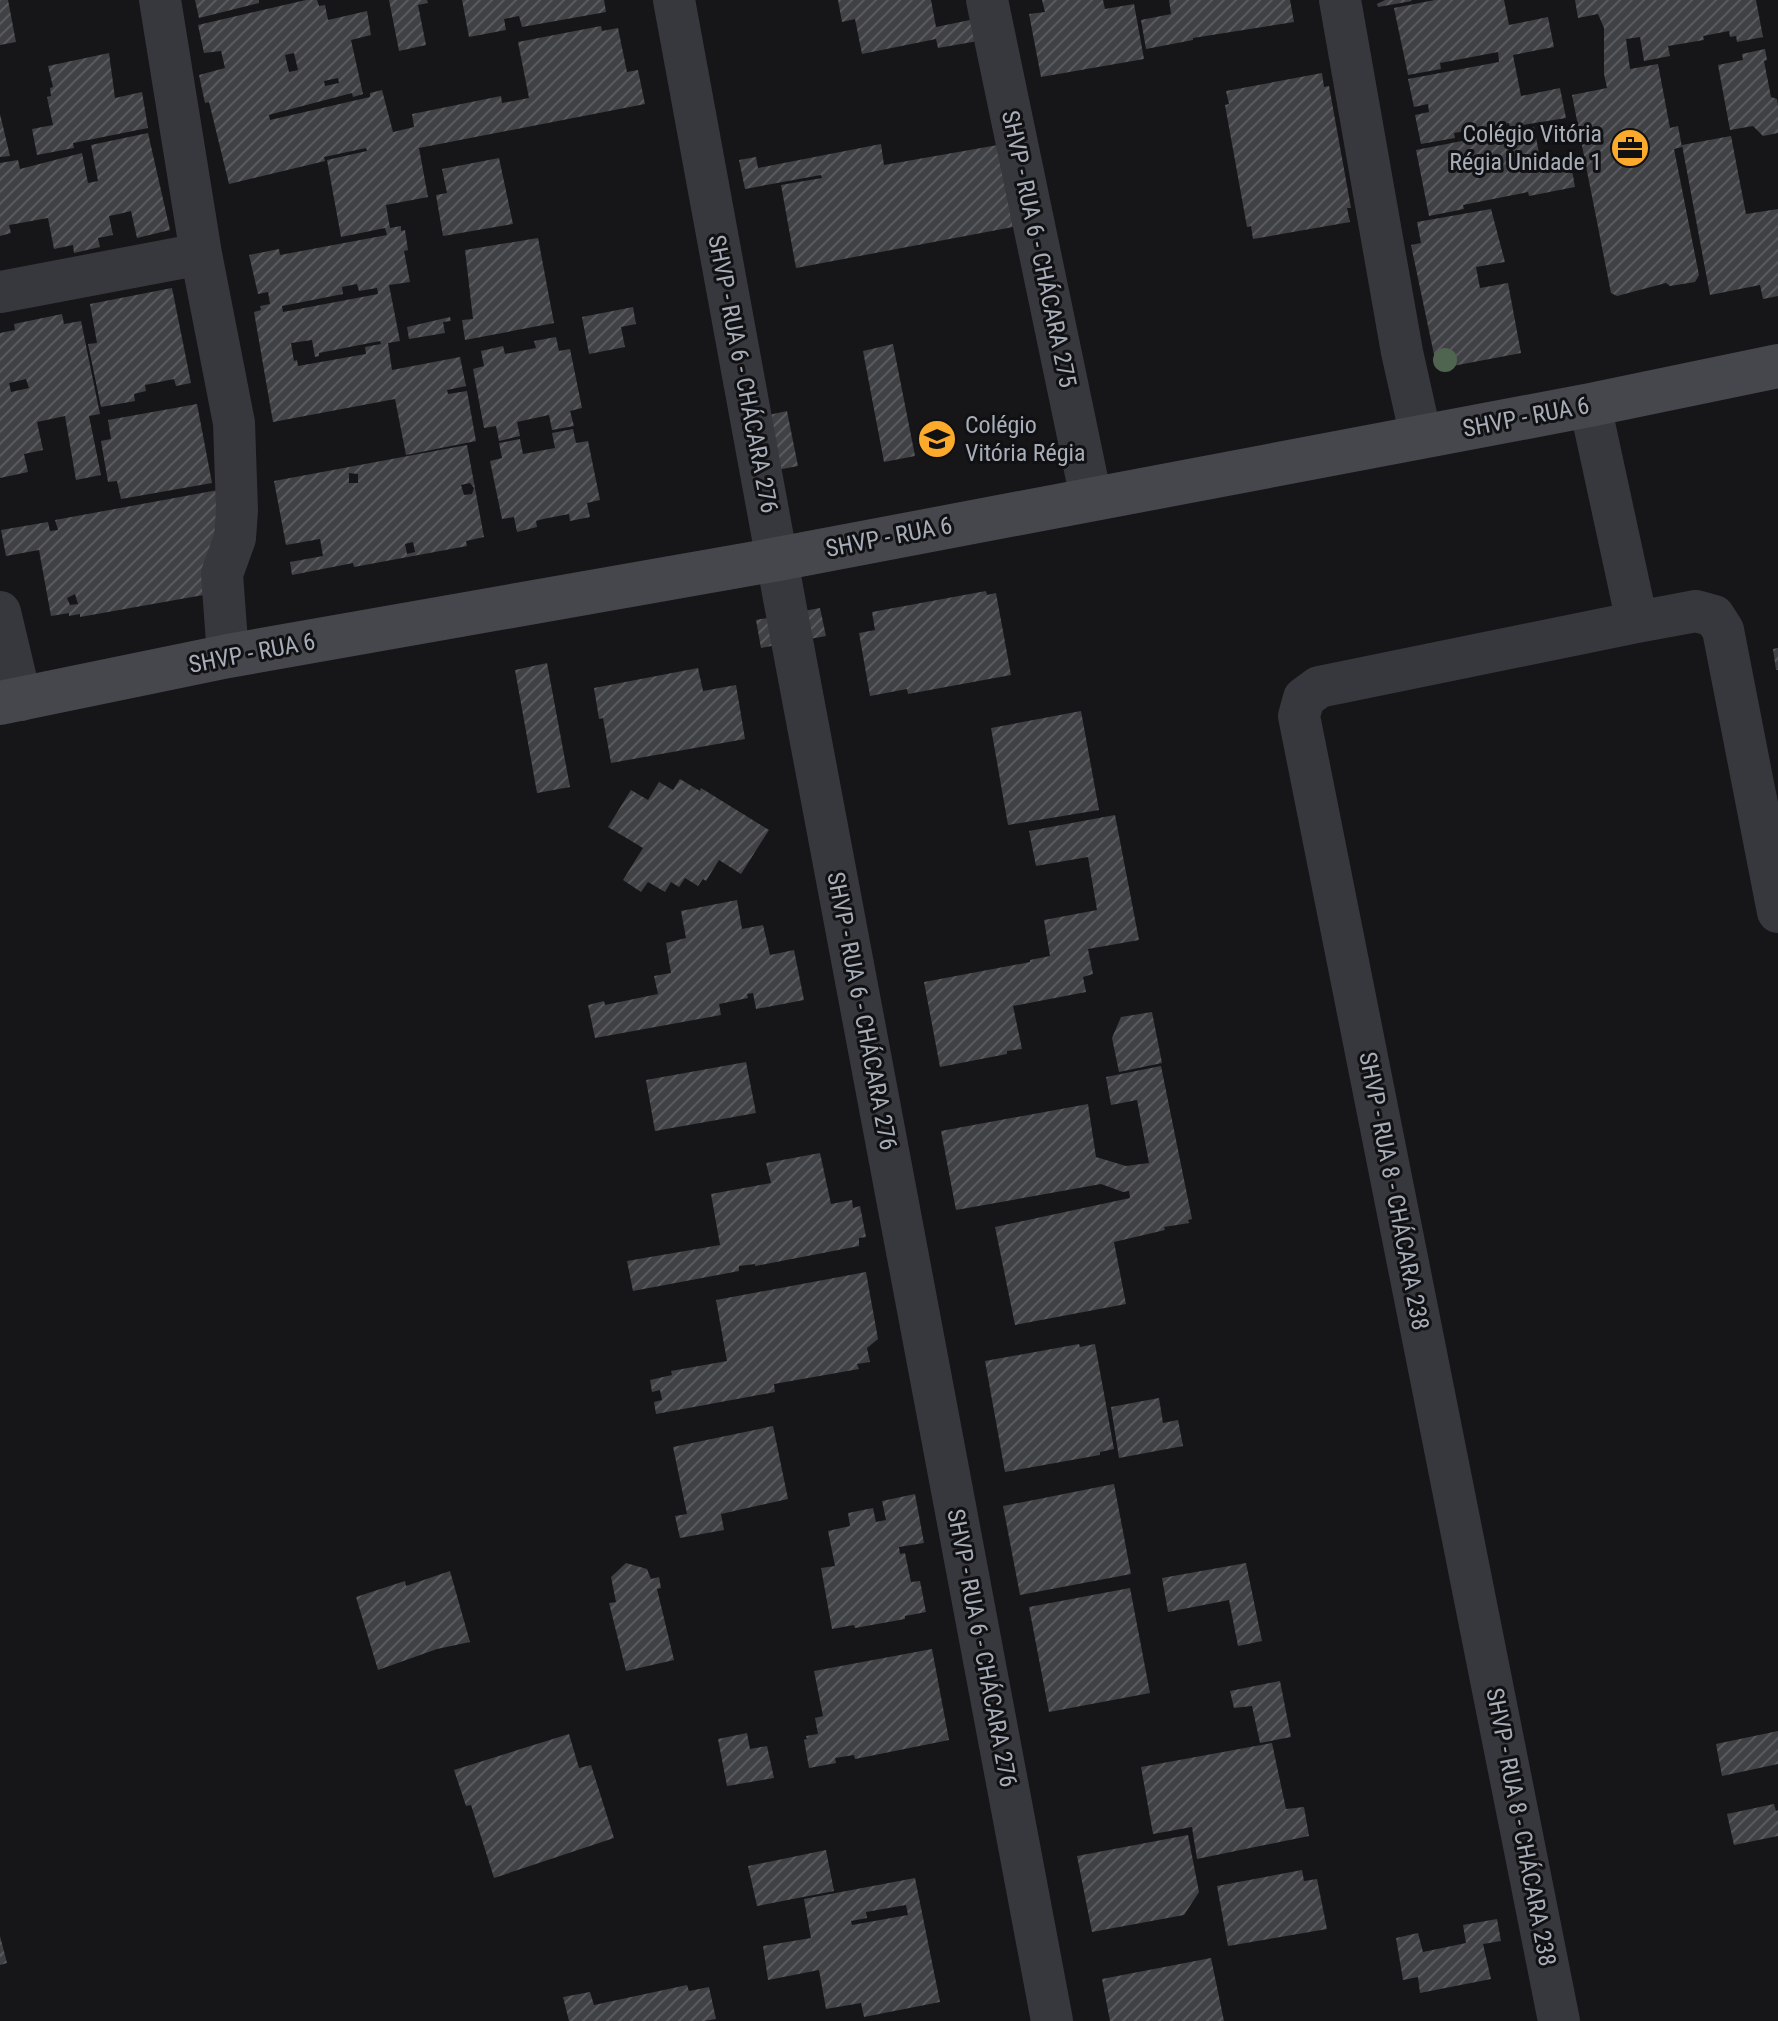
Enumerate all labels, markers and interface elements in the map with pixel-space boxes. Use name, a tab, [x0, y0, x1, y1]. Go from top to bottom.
street label: SHVP - RUA 6 - CHÁCARA 275	[996, 108, 1082, 390]
place label: Colégio Vitória Régia Unidade 1	[1449, 120, 1602, 176]
office icon: Colégio Vitória Régia Unidade 1	[1609, 127, 1651, 169]
street label: SHVP - RUA 6 - CHÁCARA 276	[702, 233, 784, 515]
street label: SHVP - RUA 6	[1460, 391, 1592, 443]
place label: Colégio Vitória Régia	[965, 411, 1086, 467]
school or university icon: Colégio Vitória Régia	[916, 418, 958, 460]
street label: SHVP - RUA 6	[823, 511, 955, 563]
street label: SHVP - RUA 6	[186, 627, 318, 679]
street label: SHVP - RUA 6 - CHÁCARA 276	[821, 870, 903, 1152]
street label: SHVP - RUA 8 - CHÁCARA 238	[1353, 1050, 1435, 1332]
street label: SHVP - RUA 6 - CHÁCARA 276	[941, 1507, 1023, 1789]
street label: SHVP - RUA 8 - CHÁCARA 238	[1480, 1686, 1562, 1968]

